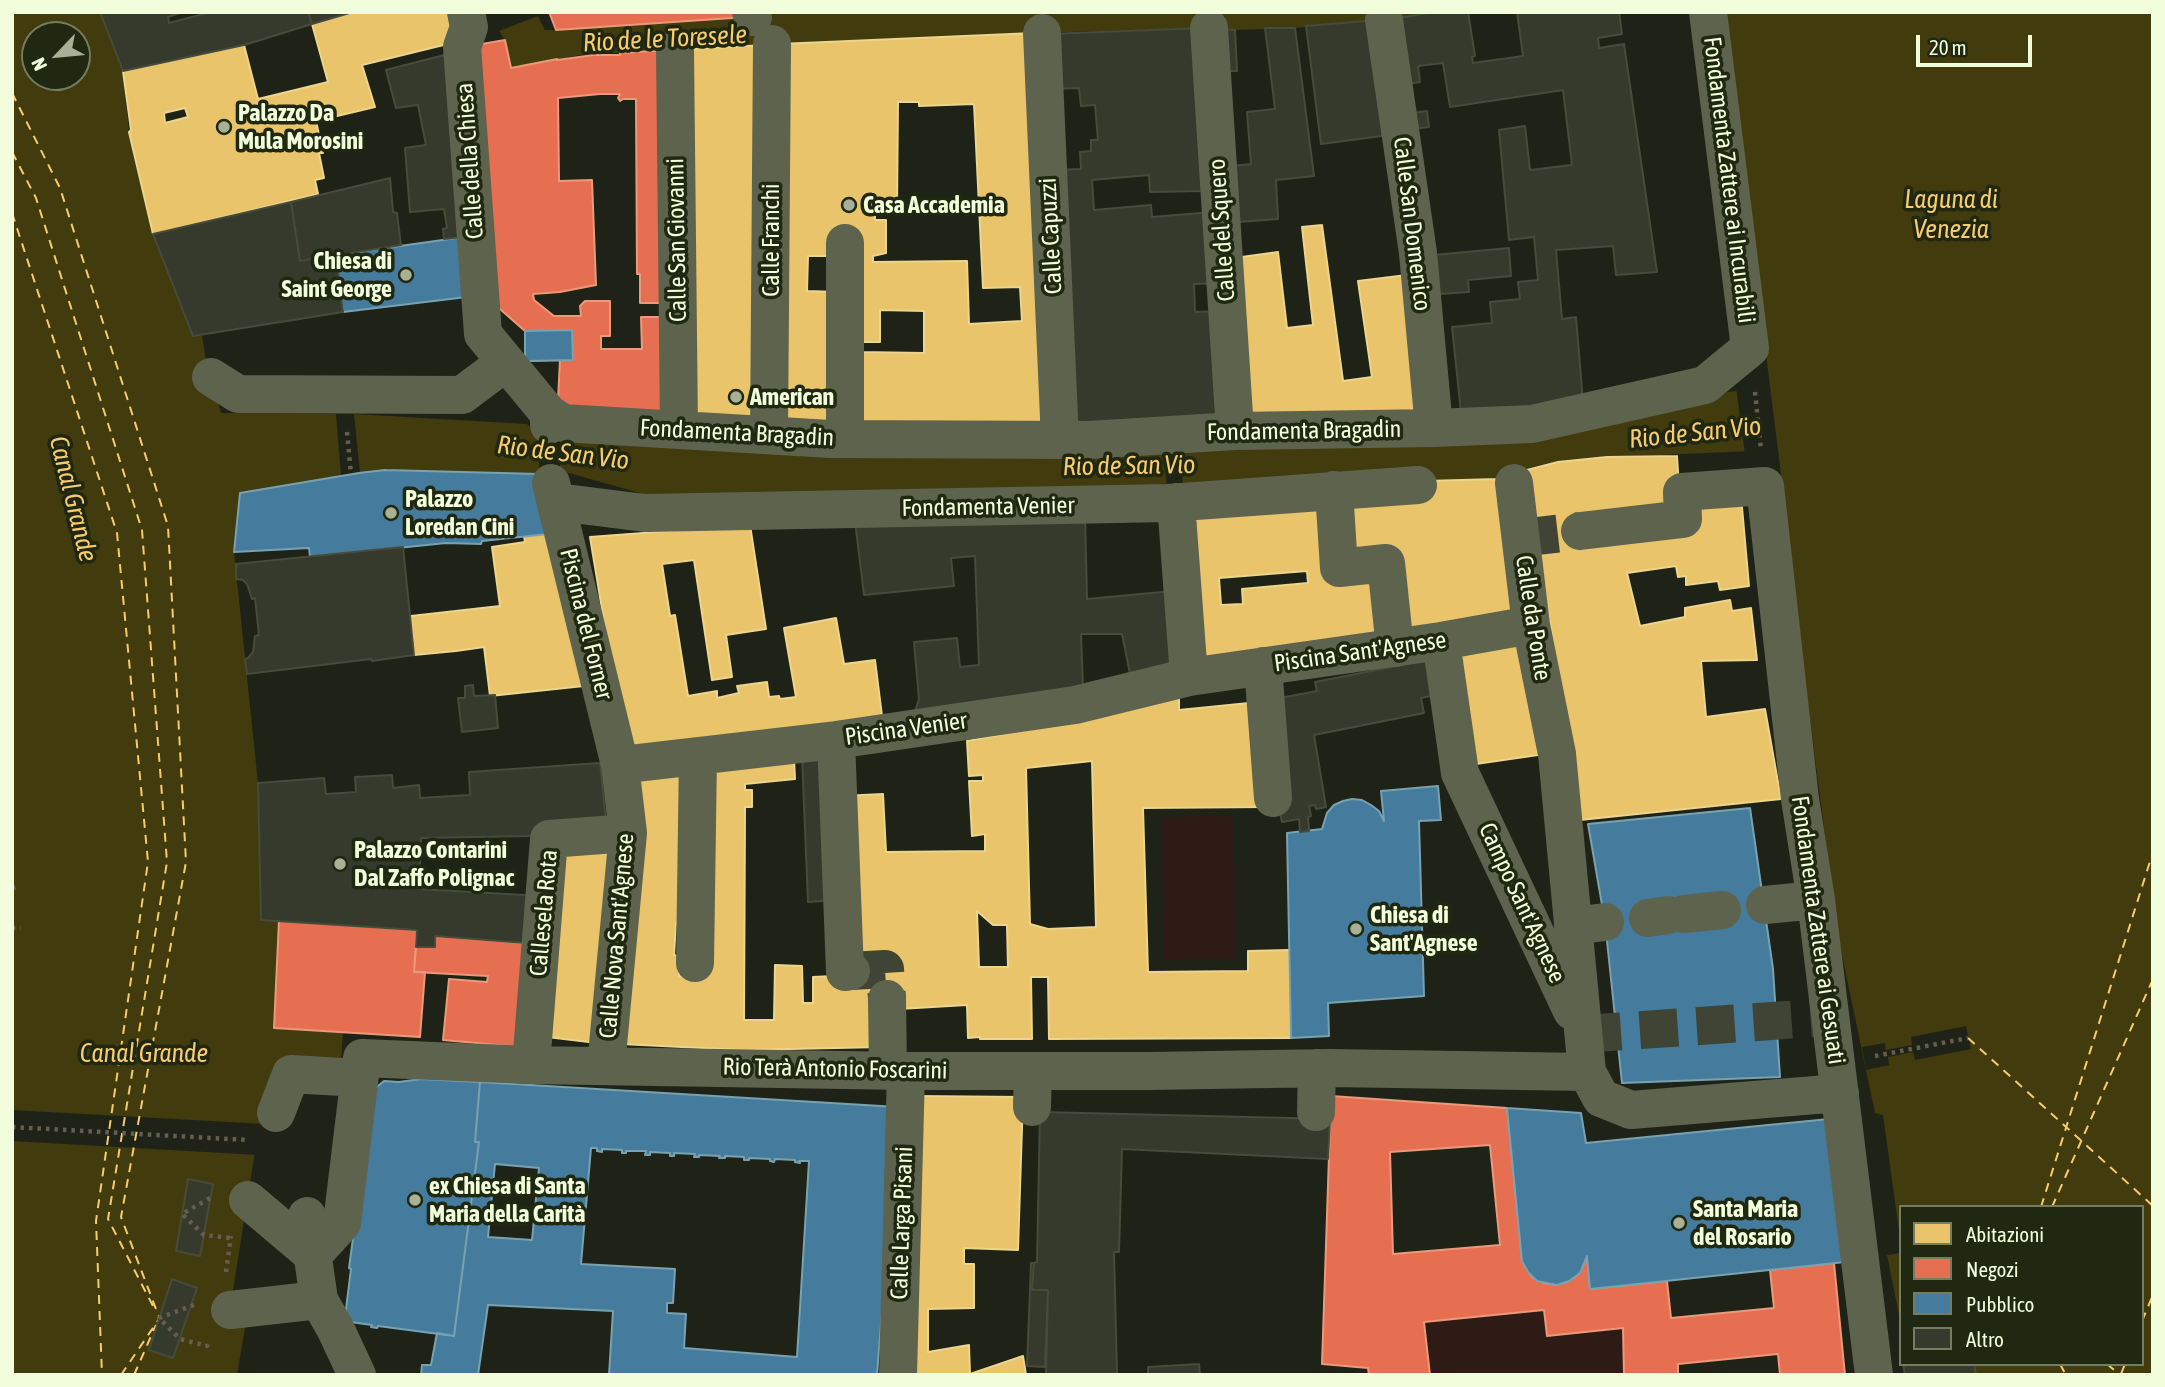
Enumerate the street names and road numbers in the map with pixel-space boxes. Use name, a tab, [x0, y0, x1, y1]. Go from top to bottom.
street label: Fondamenta Zattere ai Incurabili	[1697, 35, 1761, 325]
street label: Calle della Chiesa	[450, 82, 490, 240]
street label: Calle San Domenico	[1387, 135, 1437, 313]
street label: Calle San Giovanni	[661, 158, 693, 322]
street label: Calle del Squero	[1203, 158, 1241, 302]
street label: Calle Capuzzi	[1034, 177, 1068, 295]
street label: Calle Franchi	[757, 183, 785, 297]
street label: Fondamenta Bragadin	[639, 414, 835, 452]
street label: Fondamenta Bragadin	[1207, 415, 1401, 447]
street label: Fondamenta Venier	[901, 491, 1075, 523]
street label: Piscina del Forner	[553, 545, 619, 703]
street label: Calle da Ponte	[1509, 553, 1557, 683]
street label: Piscina Sant'Agnese	[1272, 626, 1448, 678]
street label: Piscina Venier	[843, 706, 969, 752]
street label: Fondamenta Zattere ai Gesuati	[1785, 794, 1851, 1066]
street label: Campo Sant'Agnese	[1472, 819, 1572, 987]
street label: Calle Nova Sant'Agnese	[594, 832, 640, 1040]
street label: Callesela Rota	[524, 849, 564, 977]
street label: Rio Terà Antonio Foscarini	[722, 1053, 948, 1085]
street label: Calle Larga Pisani	[885, 1146, 919, 1300]

